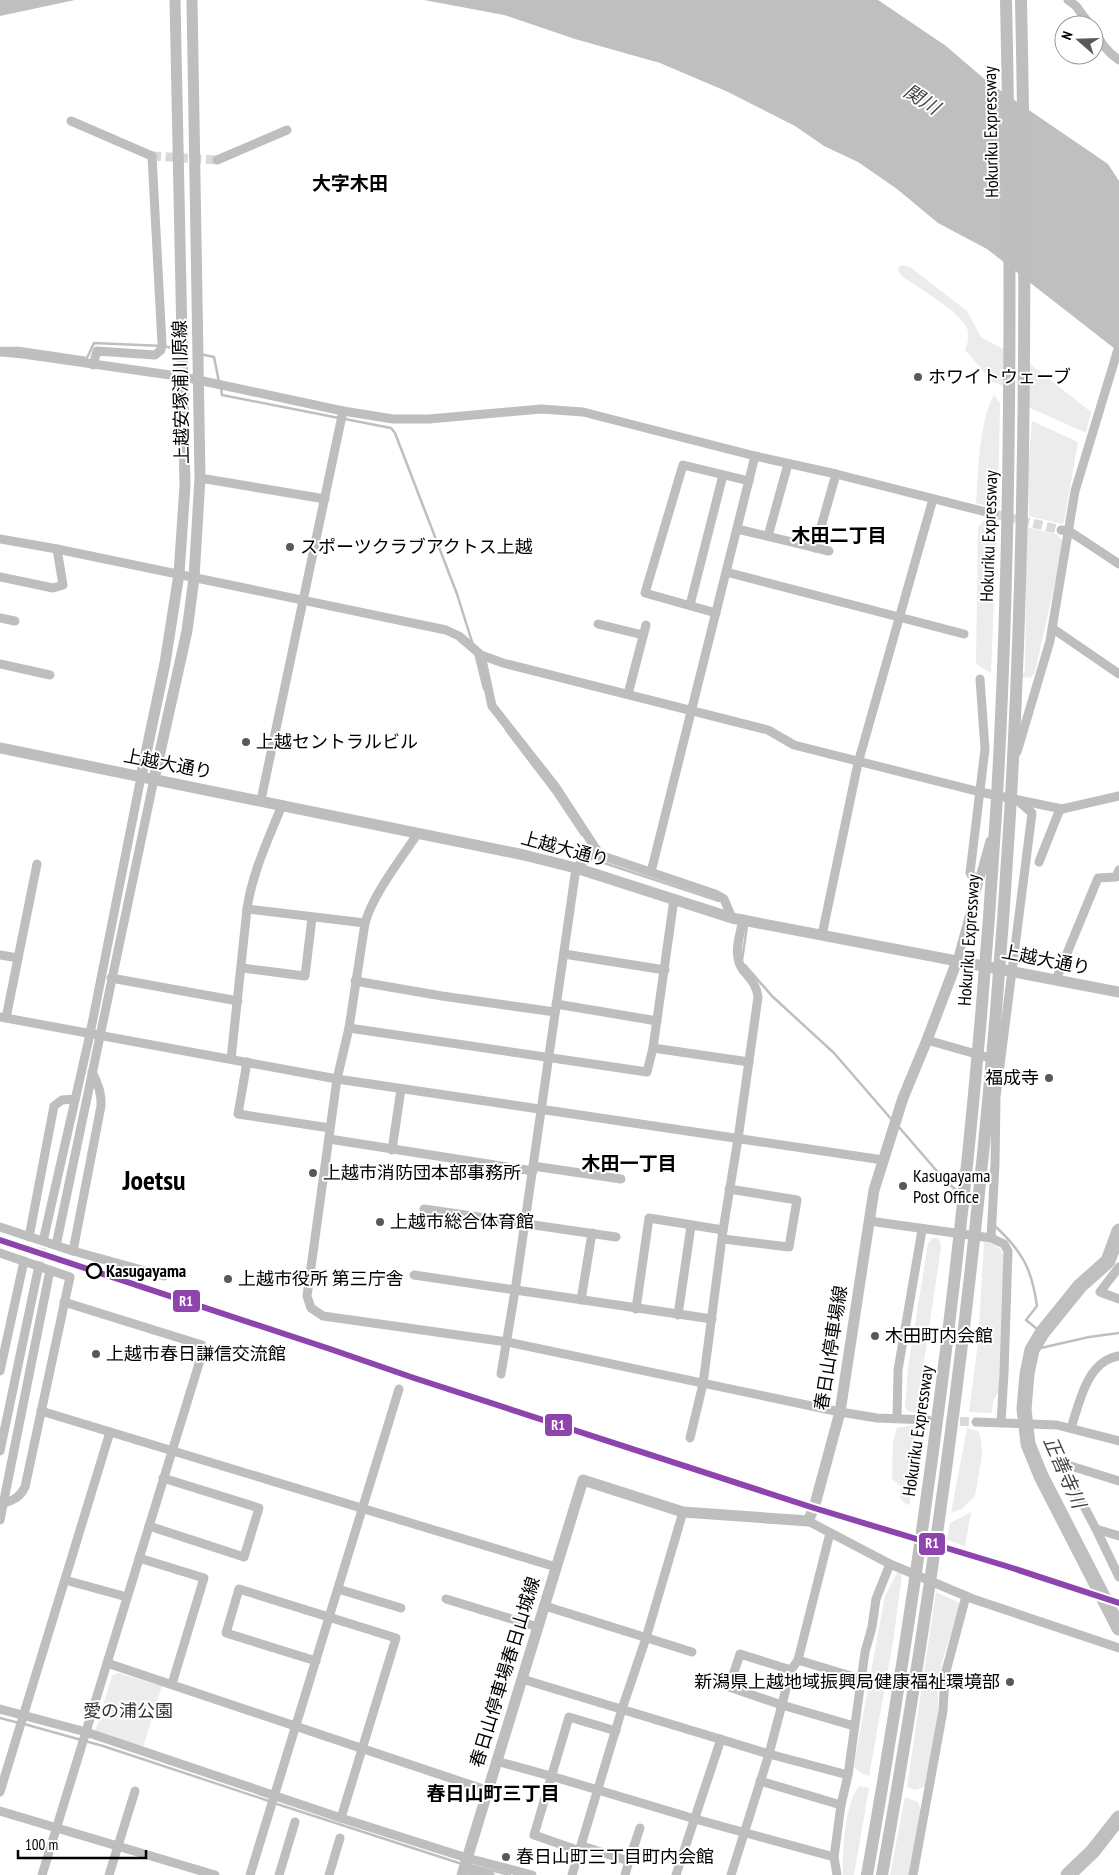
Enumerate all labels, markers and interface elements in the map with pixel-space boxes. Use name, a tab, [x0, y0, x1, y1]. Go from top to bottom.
north arrow	[1054, 15, 1104, 65]
text: N	[1057, 29, 1077, 42]
street label: Hokuriku Expressway	[978, 66, 1003, 198]
water label: 関川	[900, 79, 946, 120]
district label: 大字木田	[312, 171, 388, 195]
street label: 上越安塚浦川原線	[168, 320, 193, 464]
place label: ホワイトウェーブ	[928, 365, 1071, 388]
marker: ホワイトウェーブ	[912, 371, 924, 383]
street label: Hokuriku Expressway	[975, 470, 1002, 602]
district label: 木田二丁目	[791, 523, 887, 547]
place label: スポーツクラブアクトス上越	[300, 535, 533, 558]
marker: スポーツクラブアクトス上越	[284, 541, 296, 553]
place label: 上越セントラルビル	[256, 730, 418, 753]
marker: 上越セントラルビル	[240, 736, 252, 748]
street label: 上越大通り	[122, 744, 214, 783]
street label: 上越大通り	[519, 826, 612, 871]
street label: Hokuriku Expressway	[952, 873, 985, 1006]
street label: 上越大通り	[1000, 940, 1092, 979]
place label: 福成寺	[985, 1066, 1039, 1089]
marker: 福成寺	[1043, 1072, 1055, 1084]
district label: 木田一丁目	[581, 1151, 677, 1175]
district label: Joetsu	[122, 1161, 185, 1198]
place label: 上越市消防団本部事務所	[323, 1161, 521, 1184]
place label: Kasugayama Post Office	[913, 1164, 990, 1208]
marker: 上越市消防団本部事務所	[307, 1167, 319, 1179]
marker: Kasugayama Post Office	[897, 1180, 909, 1192]
place label: 上越市総合体育館	[390, 1210, 534, 1233]
marker: 上越市総合体育館	[374, 1216, 386, 1228]
place label: Kasugayama	[106, 1259, 186, 1282]
marker: Kasugayama	[86, 1263, 102, 1279]
place label: 上越市役所 第三庁舎	[238, 1267, 404, 1290]
marker: 上越市役所 第三庁舎	[222, 1273, 234, 1285]
street label: 春日山停車場線	[809, 1284, 852, 1412]
line badge: R1	[172, 1289, 201, 1313]
text: R1	[179, 1292, 193, 1310]
place label: 木田町内会館	[885, 1324, 993, 1347]
marker: 木田町内会館	[869, 1330, 881, 1342]
place label: 上越市春日謙信交流館	[106, 1342, 286, 1365]
marker: 上越市春日謙信交流館	[90, 1348, 102, 1360]
street label: Hokuriku Expressway	[897, 1364, 938, 1498]
line badge: R1	[544, 1413, 573, 1437]
text: R1	[551, 1416, 565, 1434]
water label: 正善寺川	[1039, 1432, 1092, 1513]
line badge: R1	[918, 1532, 946, 1556]
text: R1	[925, 1534, 939, 1552]
street label: 春日山停車場春日山城線	[465, 1574, 544, 1770]
place label: 新潟県上越地域振興局健康福祉環境部	[694, 1670, 1000, 1693]
marker: 新潟県上越地域振興局健康福祉環境部	[1004, 1676, 1016, 1688]
park label: 愛の浦公園	[83, 1699, 173, 1722]
district label: 春日山町三丁目	[426, 1781, 560, 1805]
scale bar	[18, 1828, 145, 1860]
text: 100 m	[25, 1835, 58, 1854]
place label: 春日山町三丁目町内会館	[516, 1845, 714, 1868]
marker: 春日山町三丁目町内会館	[500, 1851, 512, 1863]

